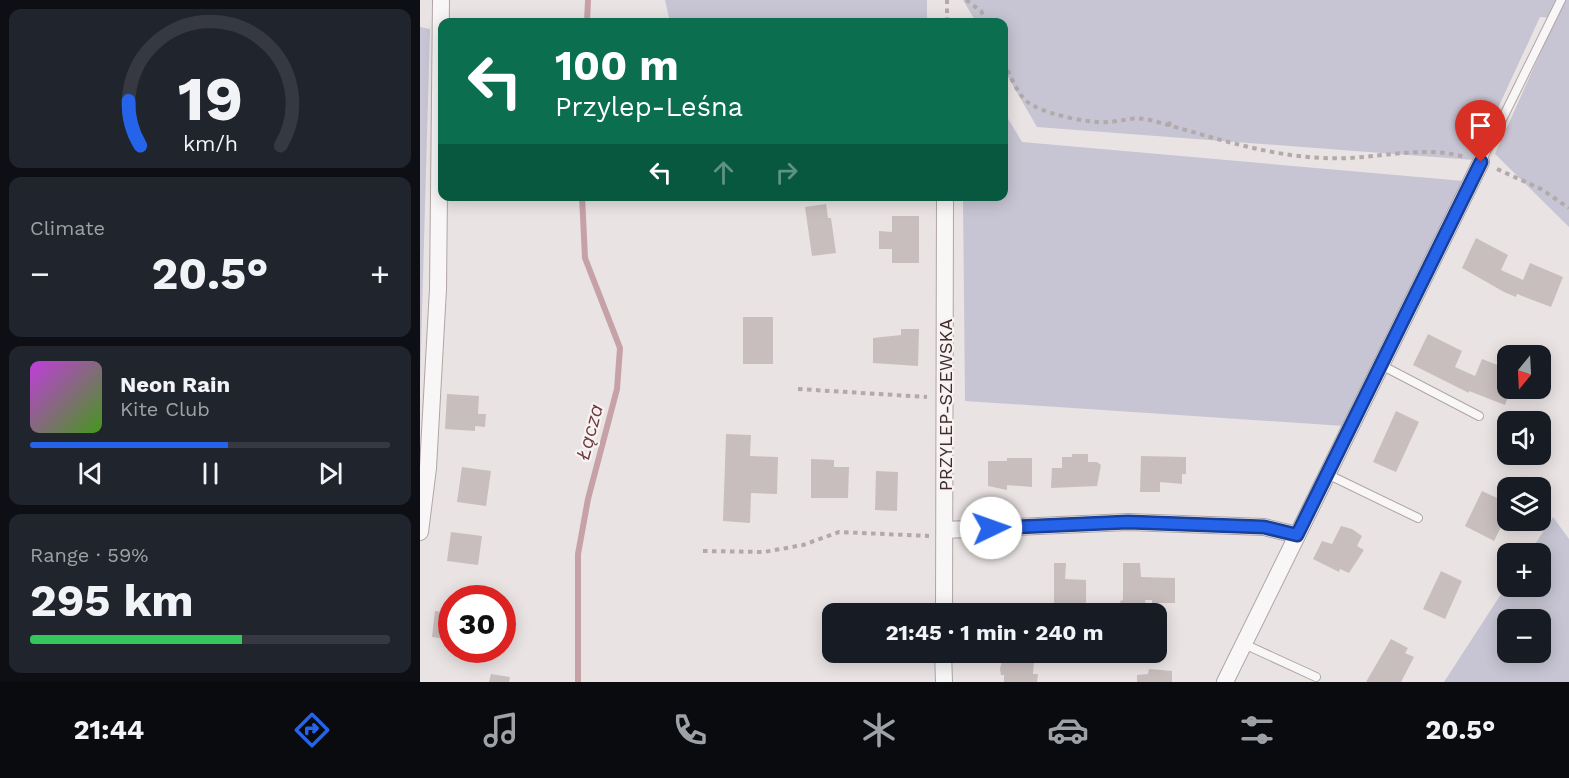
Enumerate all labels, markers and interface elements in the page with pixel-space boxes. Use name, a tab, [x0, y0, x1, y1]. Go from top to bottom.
text: 100 m	[555, 41, 679, 90]
icon: left	[456, 42, 534, 120]
text: 19	[177, 62, 243, 135]
text: Przylep-Leśna	[555, 91, 743, 123]
pin	[1455, 100, 1506, 162]
icon: arrive	[1464, 109, 1497, 142]
text: km/h	[182, 131, 238, 156]
icon: left	[644, 156, 677, 189]
icon: ahead	[707, 156, 740, 189]
icon: right	[770, 156, 803, 189]
text: Climate	[30, 216, 105, 240]
text: 20.5°	[152, 247, 268, 300]
text: −	[30, 254, 50, 293]
text: +	[370, 254, 390, 293]
street label: PRZYLEP-SZEWSKA	[935, 319, 956, 491]
north arrow	[1497, 345, 1551, 399]
map controls	[1497, 345, 1551, 663]
text: Neon Rain	[120, 372, 230, 397]
text: Kite Club	[120, 397, 210, 421]
water label: Łącza	[570, 401, 608, 463]
button: sound	[1497, 411, 1551, 465]
icon: previous	[74, 457, 107, 490]
icon: pause	[194, 457, 227, 490]
icon: next	[314, 457, 347, 490]
button: layers	[1497, 477, 1551, 531]
position arrow	[959, 496, 1023, 560]
text: Range · 59%	[30, 543, 148, 567]
button: +	[1497, 543, 1551, 597]
text: 295 km	[30, 574, 194, 627]
speed limit sign: 30	[438, 585, 516, 663]
button: −	[1497, 609, 1551, 663]
text: 21:45 · 1 min · 240 m	[885, 620, 1104, 645]
icon: directions	[291, 709, 333, 751]
icon: music	[480, 709, 522, 751]
icon: phone	[669, 709, 711, 751]
icon: climate	[858, 709, 900, 751]
icon: car	[1047, 709, 1089, 751]
icon: filters	[1236, 709, 1278, 751]
text: 21:44	[74, 714, 144, 746]
text: 20.5°	[1425, 714, 1495, 746]

